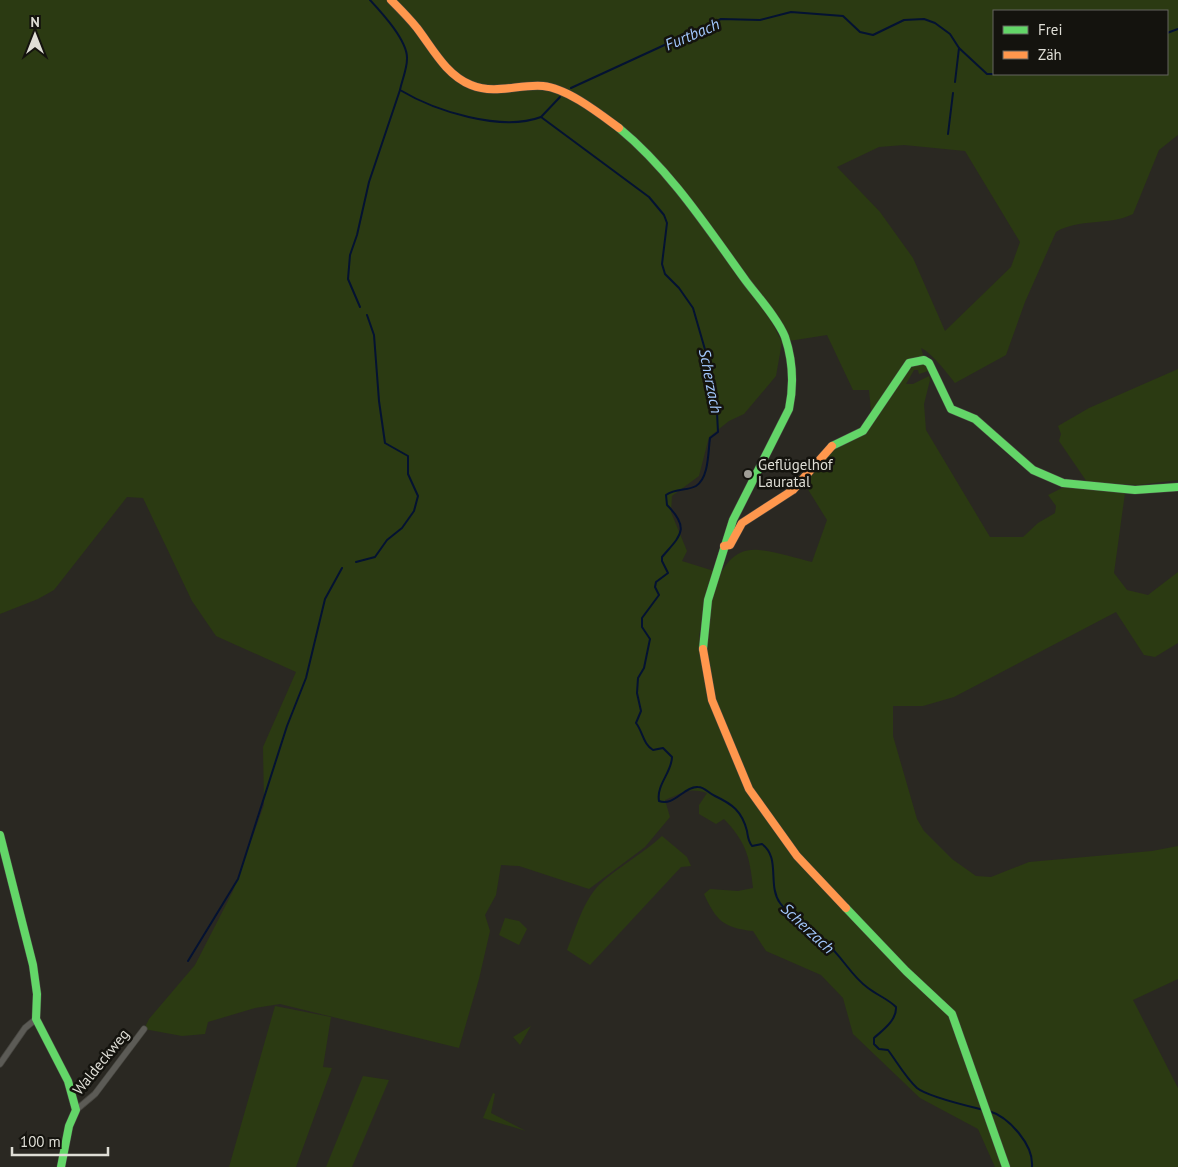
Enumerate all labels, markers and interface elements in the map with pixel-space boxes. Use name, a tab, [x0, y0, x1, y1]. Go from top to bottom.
north arrow	[10, 10, 60, 60]
legend	[993, 10, 1168, 75]
text: N	[30, 13, 40, 31]
water label: Furtbach	[662, 14, 722, 54]
text: Frei	[1038, 20, 1063, 39]
text: Zäh	[1038, 45, 1062, 64]
water label: Scherzach	[695, 347, 727, 415]
place label: Geflügelhof Lauratal	[758, 455, 834, 491]
marker: Geflügelhof Lauratal	[742, 468, 754, 480]
water label: Scherzach	[777, 898, 839, 958]
street label: Waldeckweg	[68, 1025, 133, 1099]
scale bar	[12, 1124, 109, 1156]
text: 100 m	[20, 1132, 61, 1151]

